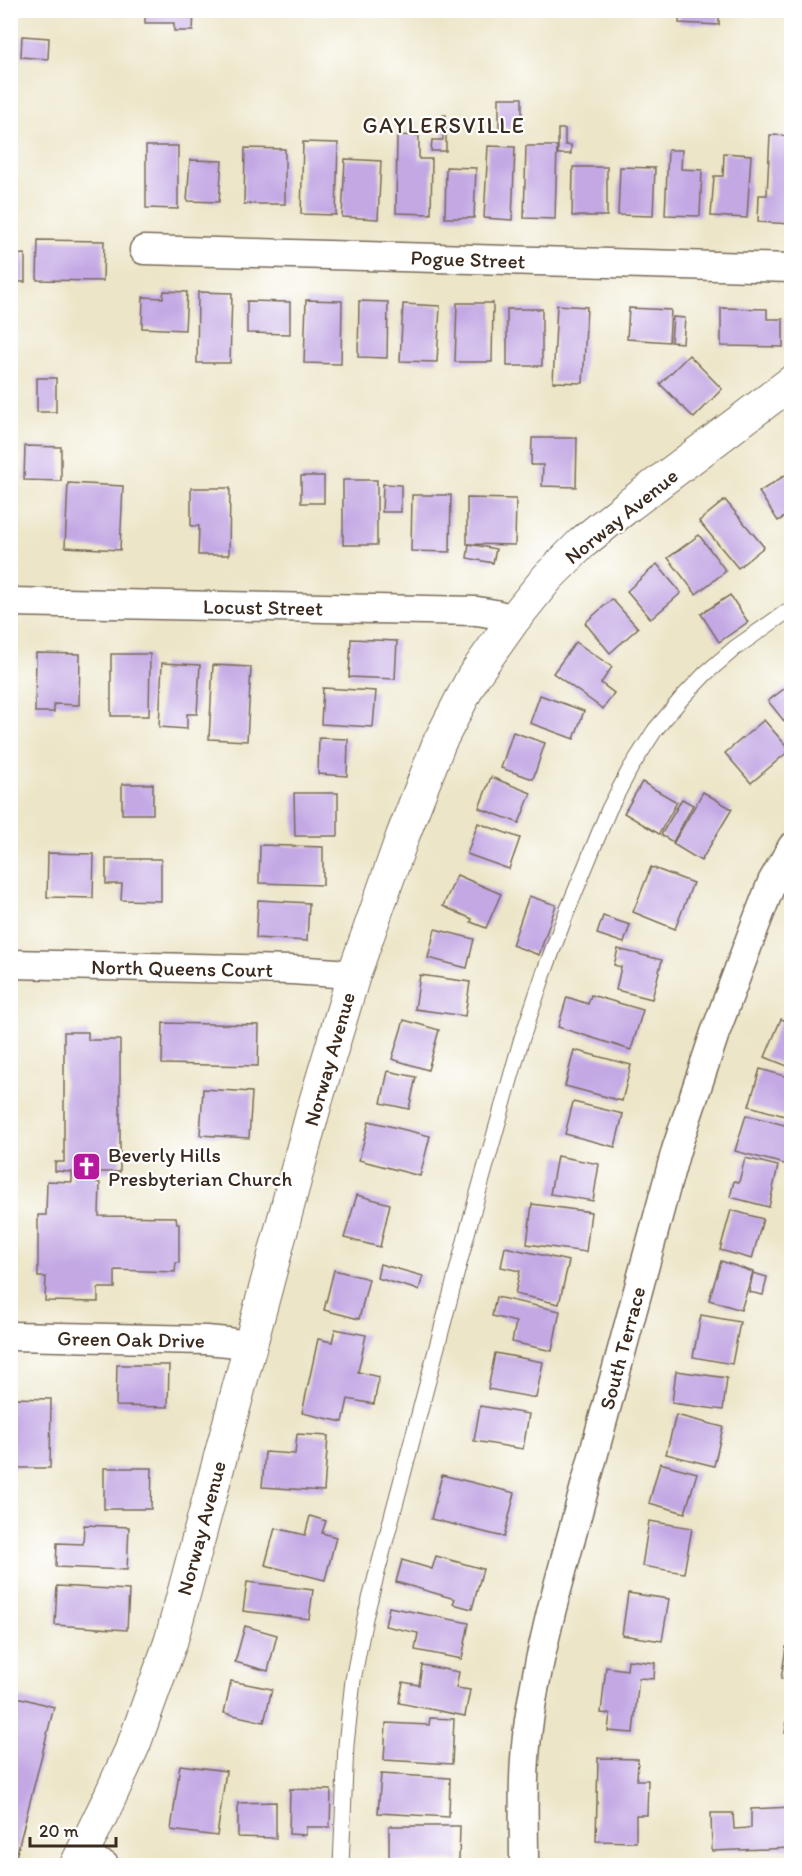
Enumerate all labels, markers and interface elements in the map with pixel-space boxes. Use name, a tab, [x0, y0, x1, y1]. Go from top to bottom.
district label: GAYLERSVILLE	[362, 112, 526, 139]
street label: Pogue Street	[410, 244, 526, 274]
street label: Norway Avenue	[559, 463, 683, 569]
street label: Locust Street	[203, 593, 323, 621]
street label: North Queens Court	[91, 954, 273, 982]
street label: Norway Avenue	[298, 989, 360, 1129]
place label: Beverly Hills Presbyterian Church	[108, 1142, 292, 1191]
church icon: Beverly Hills Presbyterian Church	[71, 1150, 103, 1182]
street label: South Terrace	[594, 1284, 650, 1412]
street label: Green Oak Drive	[57, 1325, 205, 1353]
street label: Norway Avenue	[171, 1458, 231, 1598]
scale bar	[30, 1810, 116, 1848]
text: 20 m	[39, 1820, 79, 1842]

